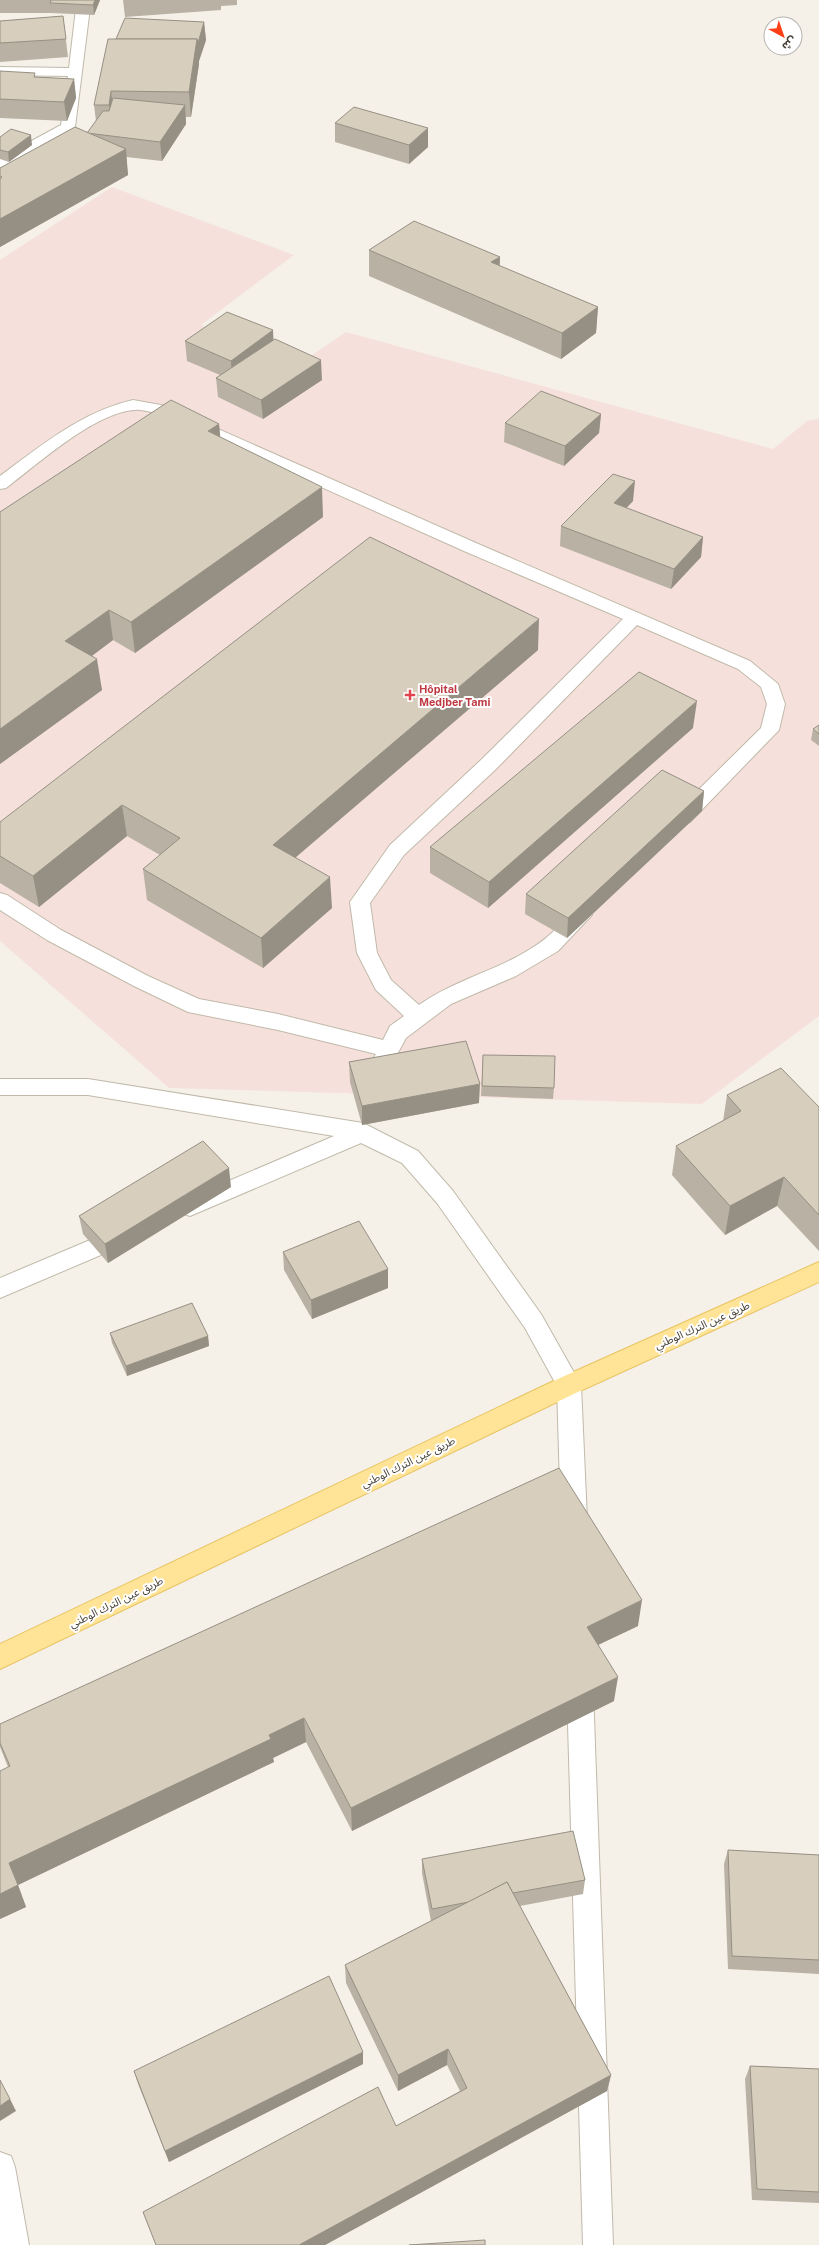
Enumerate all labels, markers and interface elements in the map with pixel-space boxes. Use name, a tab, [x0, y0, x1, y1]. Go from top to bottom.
north arrow	[763, 16, 803, 56]
text: ش	[779, 33, 799, 53]
place label: Hôpital Medjber Tami	[419, 683, 490, 708]
marker: Hôpital Medjber Tami	[404, 689, 416, 701]
street label: طريق عين الترك الوطني	[653, 1299, 753, 1355]
street label: طريق عين الترك الوطني	[359, 1434, 458, 1493]
street label: طريق عين الترك الوطني	[67, 1574, 166, 1633]

